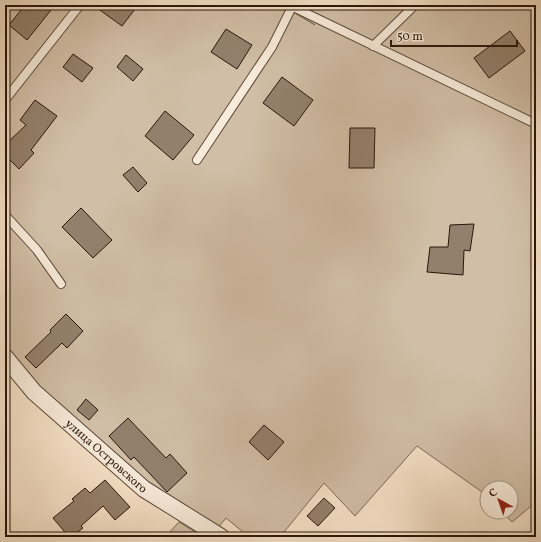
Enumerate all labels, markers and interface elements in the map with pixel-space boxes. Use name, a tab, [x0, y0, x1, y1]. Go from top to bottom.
scale bar	[391, 22, 517, 48]
text: 50 m	[397, 29, 423, 45]
street label: улица Островского	[61, 416, 150, 497]
north arrow	[479, 480, 519, 520]
text: С	[486, 485, 501, 502]

